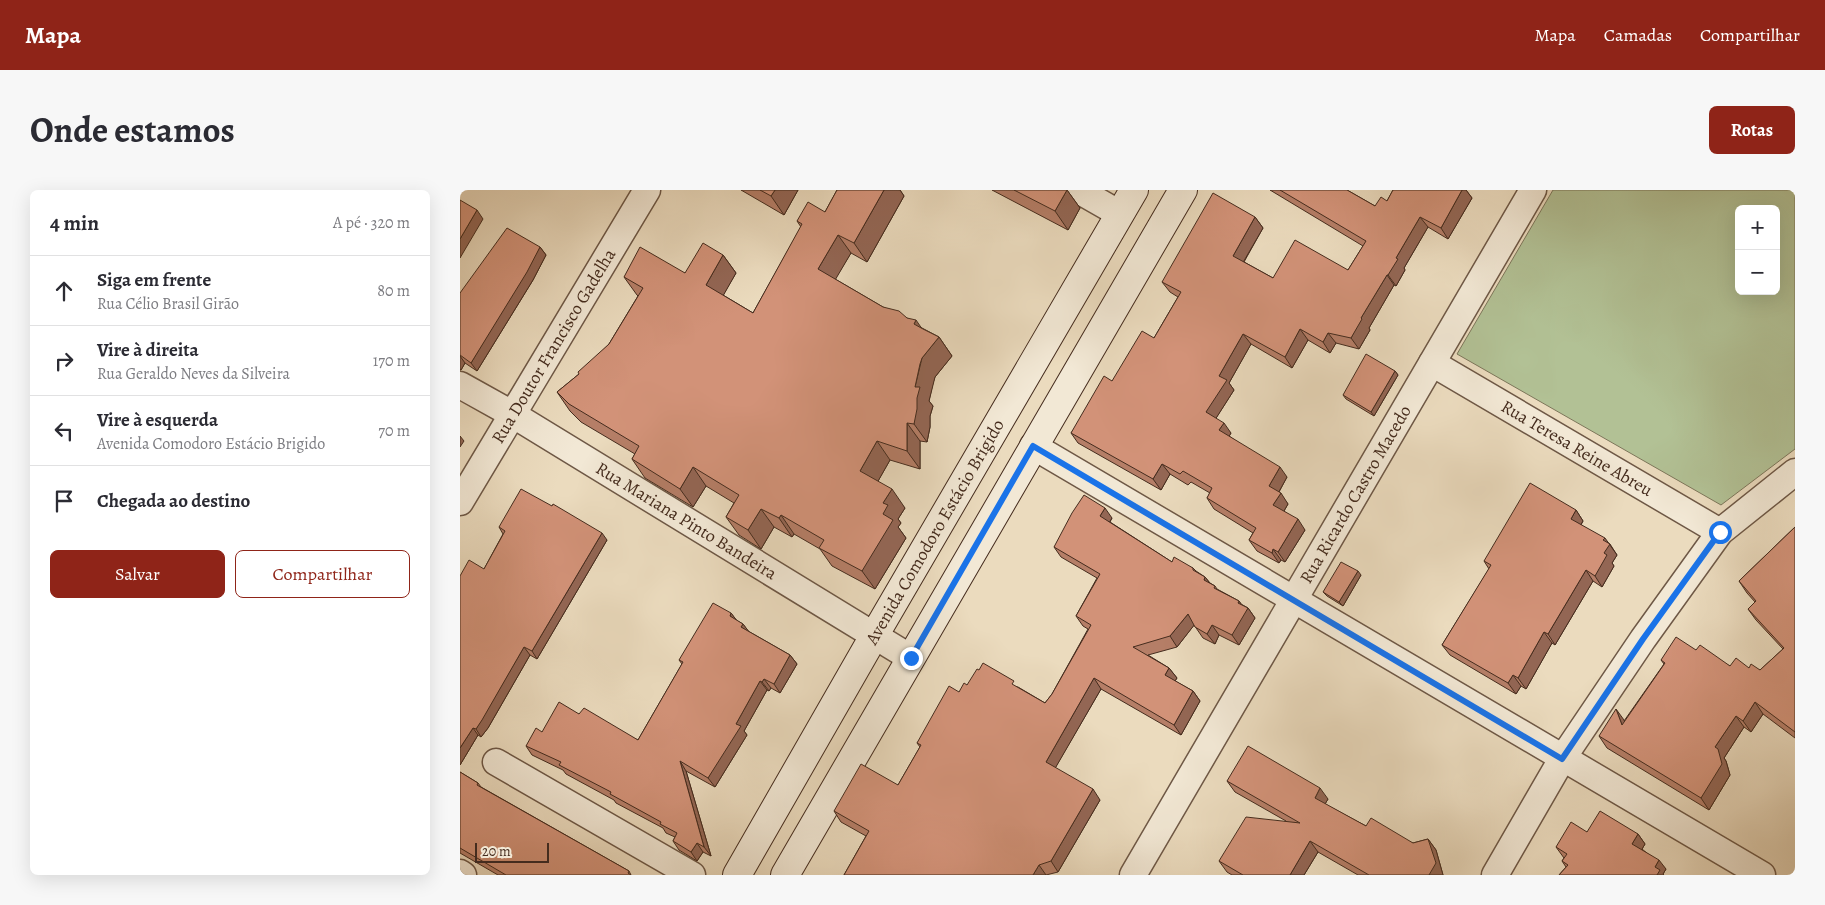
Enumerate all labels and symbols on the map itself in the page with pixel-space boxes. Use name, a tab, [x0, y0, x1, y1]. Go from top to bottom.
street label: Rua Doutor Francisco Gadelha	[486, 244, 622, 448]
street label: Rua Teresa Reine Abreu	[1497, 394, 1657, 502]
street label: Rua Ricardo Castro Macedo	[1294, 401, 1417, 588]
street label: Avenida Comodoro Estácio Brigido	[859, 415, 1010, 650]
street label: Rua Mariana Pinto Bandeira	[591, 456, 782, 585]
route start	[1709, 521, 1732, 544]
route end	[900, 647, 923, 670]
scale bar	[475, 840, 549, 863]

